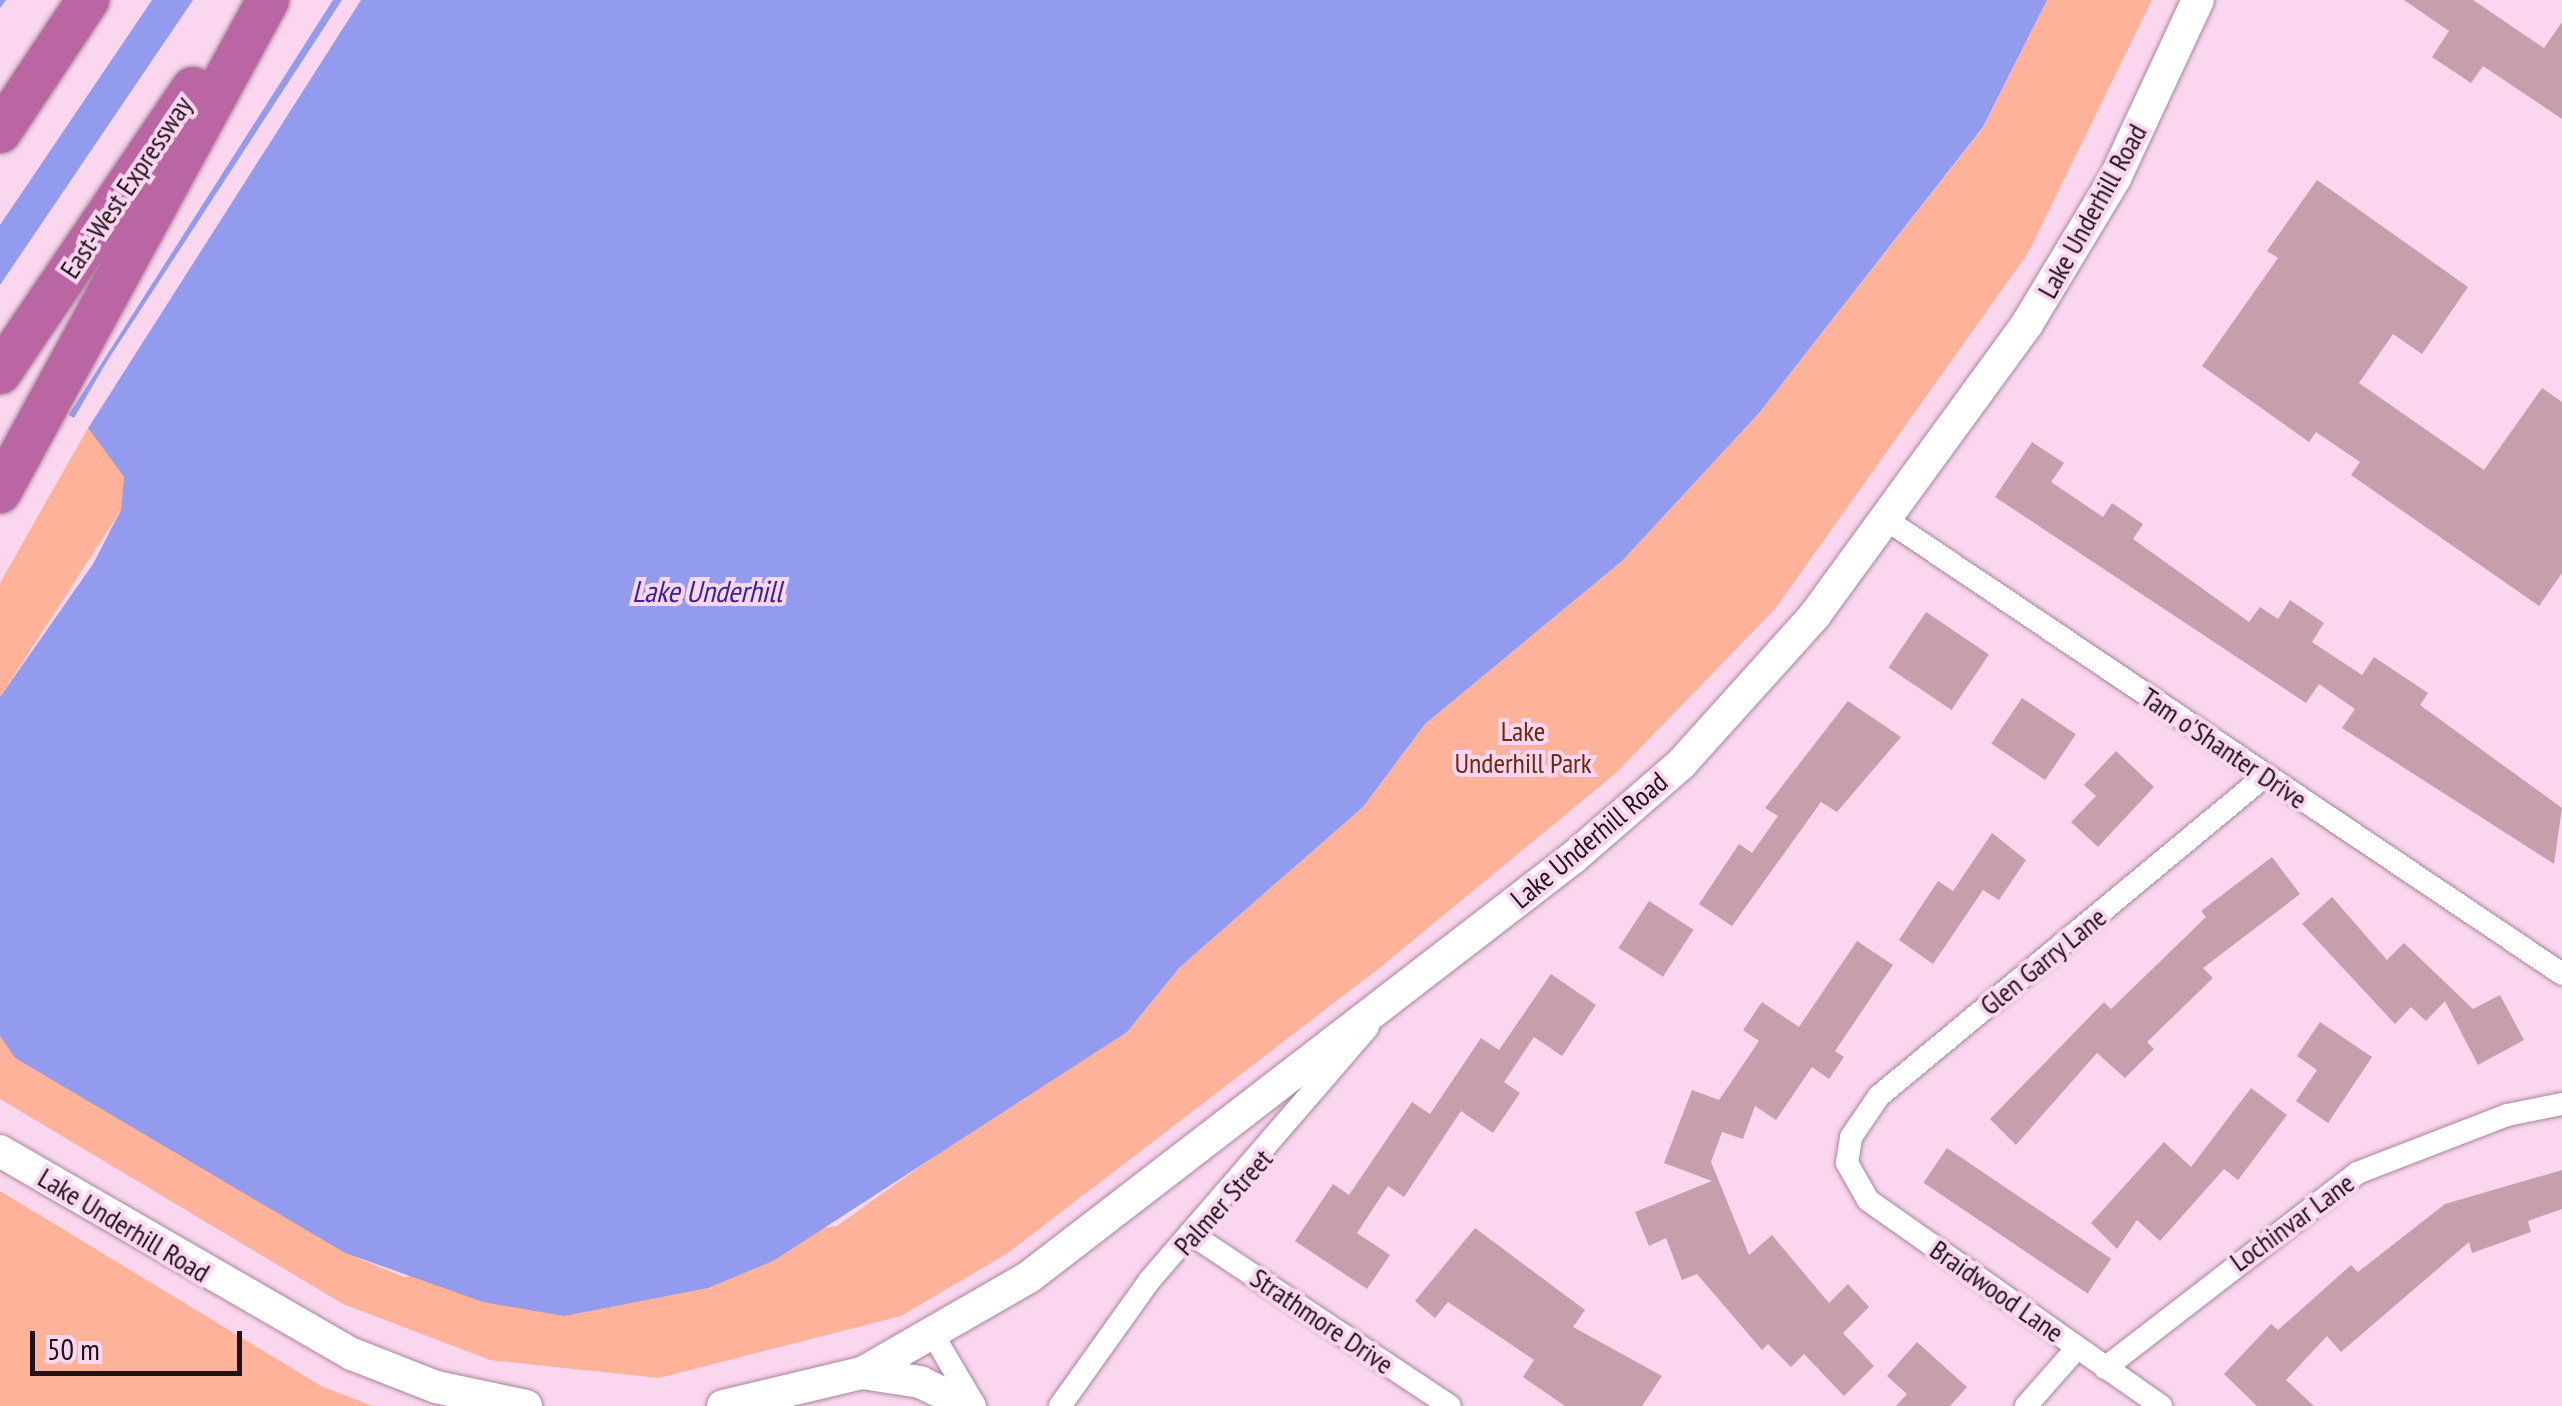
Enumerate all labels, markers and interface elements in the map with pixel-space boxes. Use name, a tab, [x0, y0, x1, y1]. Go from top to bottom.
street label: East-West Expressway	[53, 90, 199, 284]
street label: Lake Underhill Road	[2030, 118, 2154, 304]
water label: Lake Underhill	[632, 573, 782, 609]
street label: Tam o'Shanter Drive	[2135, 680, 2313, 816]
park label: Lake Underhill Park	[1454, 714, 1592, 780]
street label: Lake Underhill Road	[1504, 765, 1674, 915]
street label: Glen Garry Lane	[1973, 900, 2113, 1022]
street label: Palmer Street	[1167, 1142, 1279, 1262]
street label: Lake Underhill Road	[32, 1161, 216, 1289]
street label: Lochinvar Lane	[2223, 1166, 2361, 1278]
street label: Braidwood Lane	[1924, 1233, 2070, 1349]
street label: Strathmore Drive	[1244, 1261, 1400, 1381]
scale bar	[35, 1311, 248, 1373]
text: 50 m	[47, 1329, 100, 1368]

